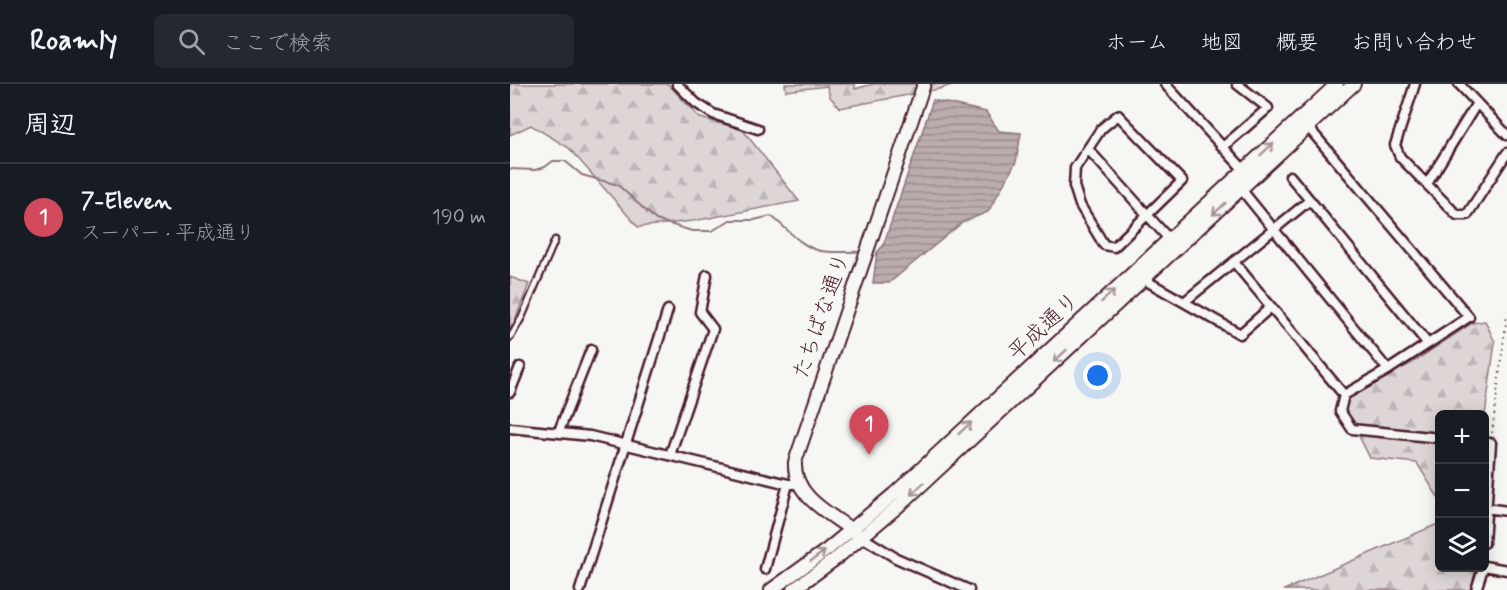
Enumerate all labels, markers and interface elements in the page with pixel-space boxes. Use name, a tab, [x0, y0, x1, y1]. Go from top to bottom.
search box	[154, 14, 574, 68]
text: Roamly	[30, 23, 118, 60]
icon: search	[175, 25, 208, 58]
text: ホーム	[1106, 29, 1168, 57]
text: 地図	[1201, 29, 1243, 57]
text: 概要	[1276, 29, 1318, 57]
text: お問い合わせ	[1351, 29, 1477, 57]
text: ここで検索	[223, 30, 333, 58]
text: 周辺	[24, 109, 76, 143]
one-way arrow	[1259, 142, 1274, 156]
text: 7-Eleven	[81, 188, 171, 216]
one-way arrow	[1212, 202, 1227, 216]
text: 1	[39, 204, 48, 231]
text: 190 m	[432, 204, 486, 231]
text: スーパー · 平成通り	[81, 220, 256, 247]
street label: たちばな通り	[787, 249, 857, 383]
street label: 平成通り	[1002, 287, 1086, 367]
one-way arrow	[1101, 289, 1116, 303]
one-way arrow	[1053, 349, 1068, 363]
your location	[1083, 361, 1112, 390]
pin: 1	[850, 406, 888, 455]
map controls	[1435, 410, 1489, 572]
button: +	[1435, 410, 1489, 464]
one-way arrow	[958, 421, 973, 435]
button: −	[1435, 464, 1489, 518]
one-way arrow	[910, 482, 925, 496]
button: layers	[1435, 518, 1489, 572]
one-way arrow	[809, 549, 825, 562]

